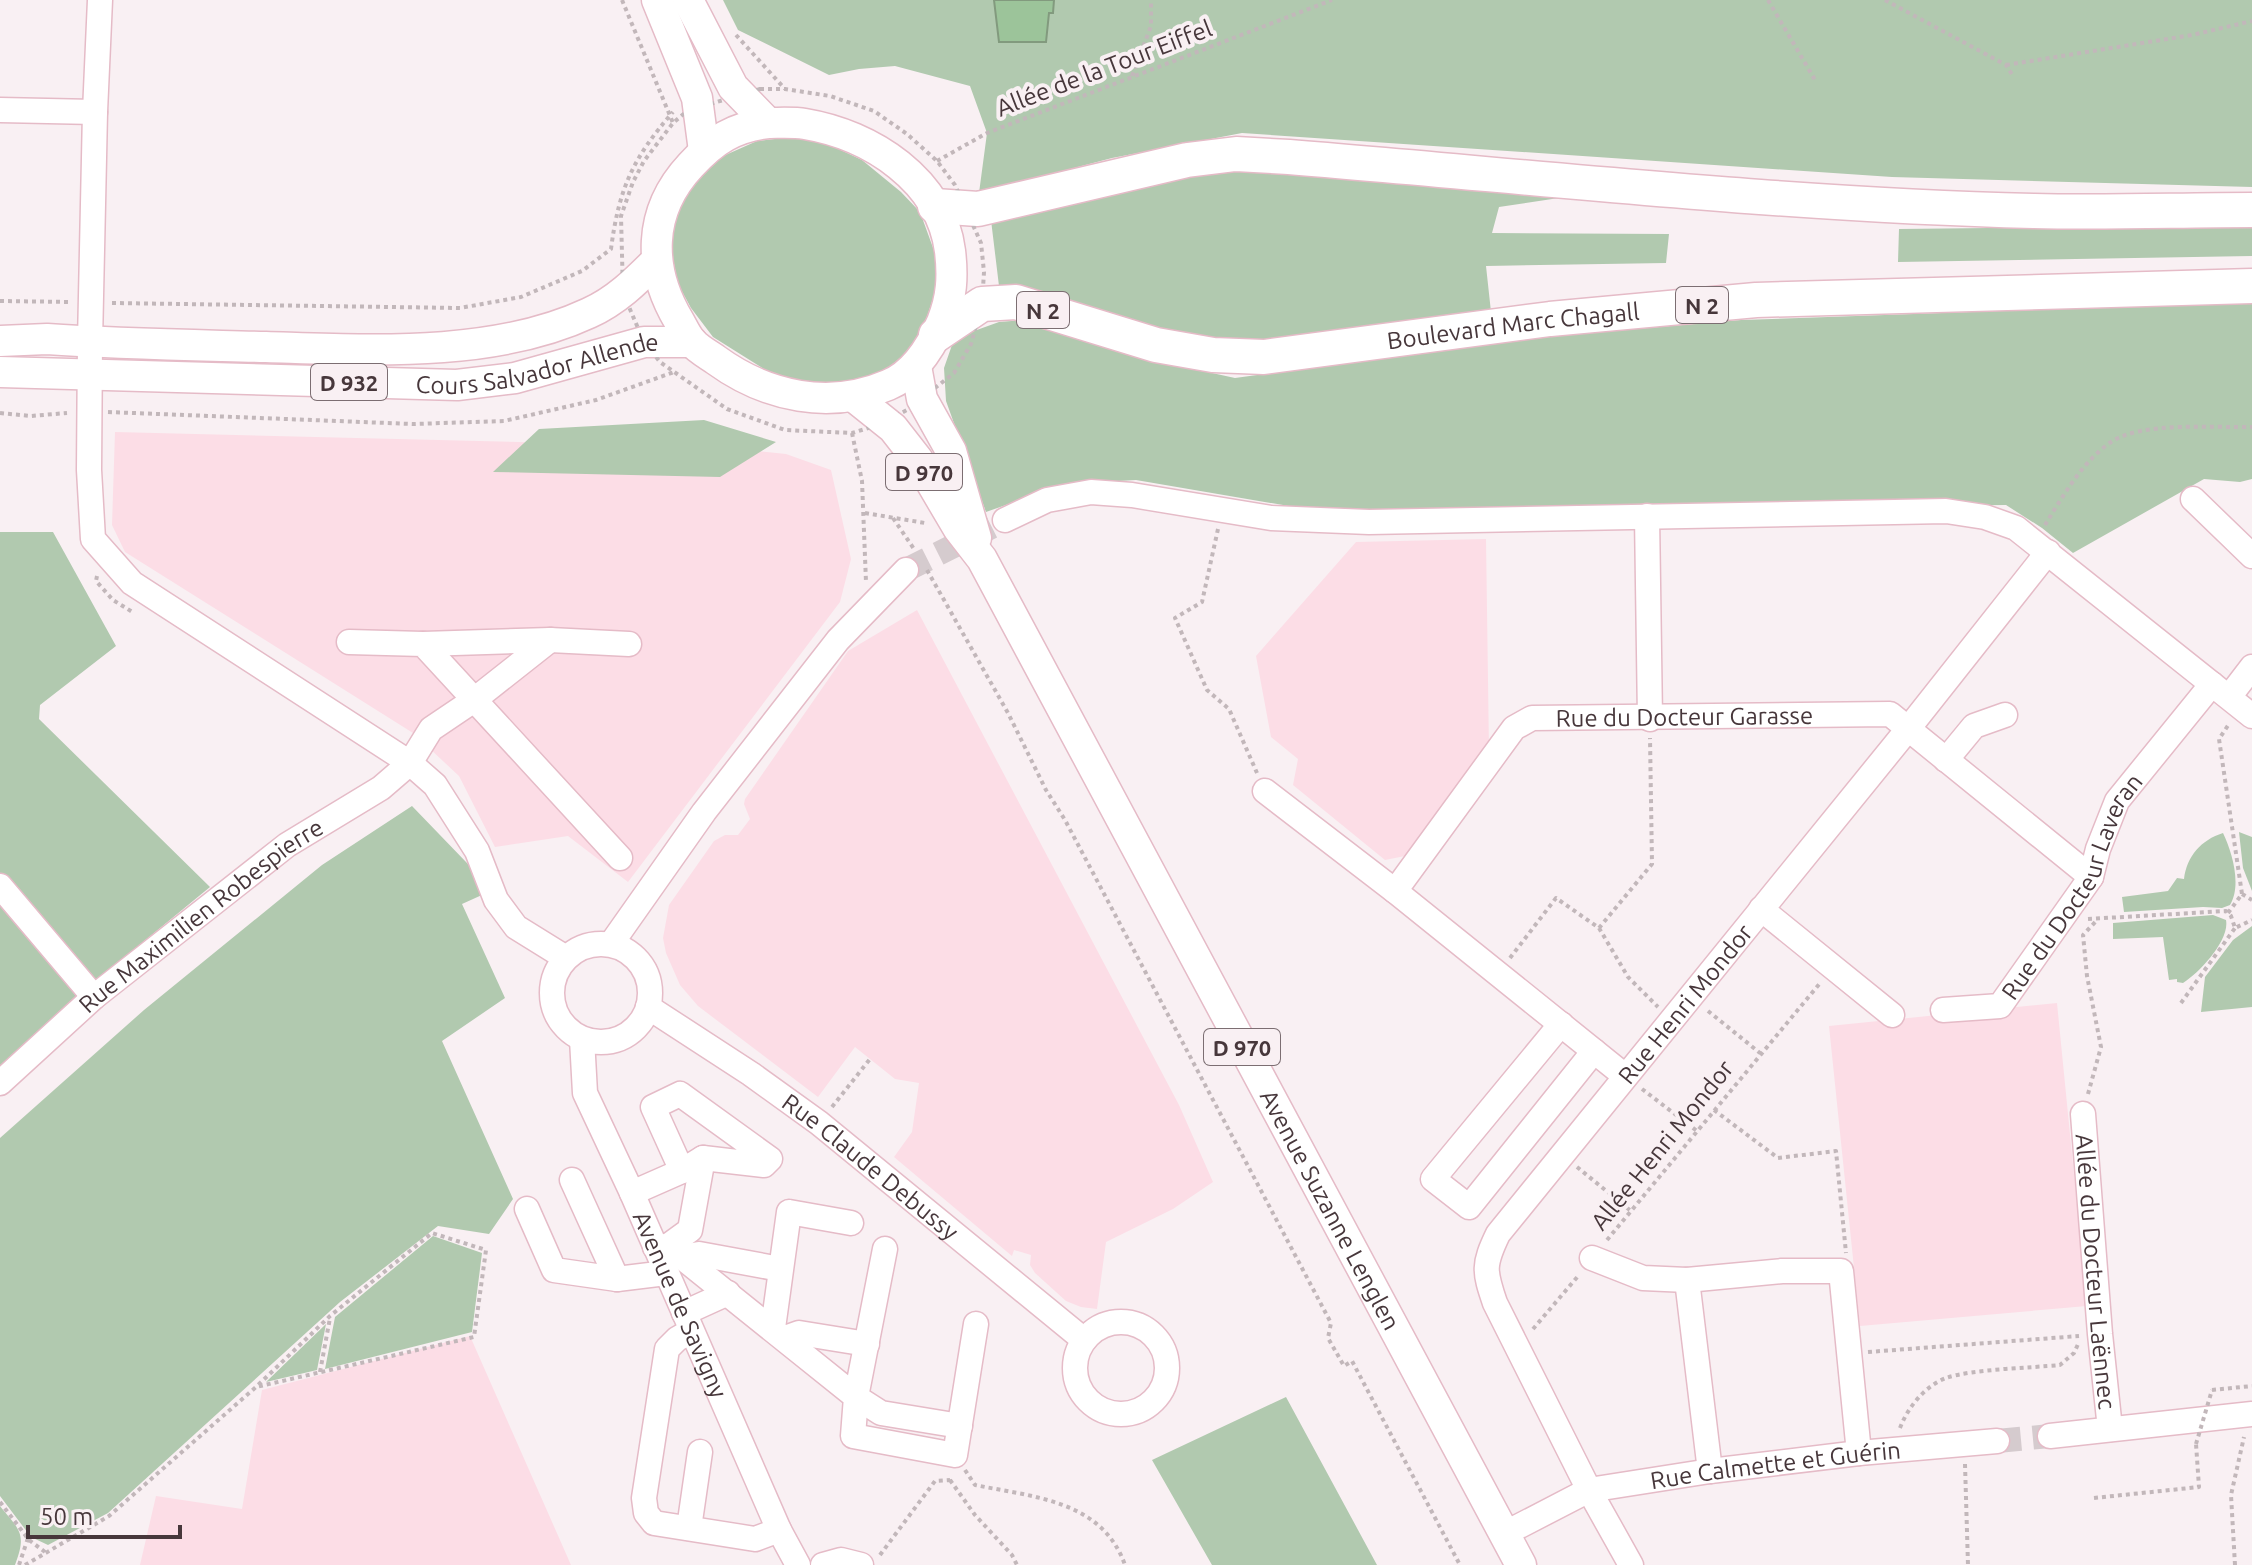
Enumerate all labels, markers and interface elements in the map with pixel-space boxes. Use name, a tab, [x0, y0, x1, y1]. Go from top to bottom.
street label: Allée de la Tour Eiffel	[992, 14, 1216, 122]
road number: N 2	[1676, 287, 1728, 323]
road number: N 2	[1017, 292, 1069, 328]
street label: Boulevard Marc Chagall	[1385, 297, 1640, 354]
street label: Cours Salvador Allende	[415, 329, 658, 399]
road number: D 932	[311, 364, 387, 400]
road number: D 970	[886, 454, 962, 490]
street label: Rue du Docteur Garasse	[1555, 701, 1813, 731]
street label: Rue du Docteur Laveran	[1996, 768, 2147, 1004]
street label: Rue Maximilien Robespierre	[73, 813, 328, 1018]
street label: Rue Henri Mondor	[1612, 919, 1758, 1089]
road number: D 970	[1204, 1029, 1280, 1065]
street label: Allée Henri Mondor	[1585, 1055, 1739, 1235]
street label: Avenue Suzanne Lenglen	[1255, 1085, 1406, 1334]
street label: Rue Claude Debussy	[777, 1088, 964, 1245]
street label: Allée du Docteur Laënnec	[2071, 1133, 2121, 1410]
street label: Avenue de Savigny	[628, 1207, 733, 1402]
street label: Rue Calmette et Guérin	[1648, 1436, 1902, 1494]
scale bar	[28, 1489, 180, 1539]
text: 50 m	[40, 1503, 93, 1530]

